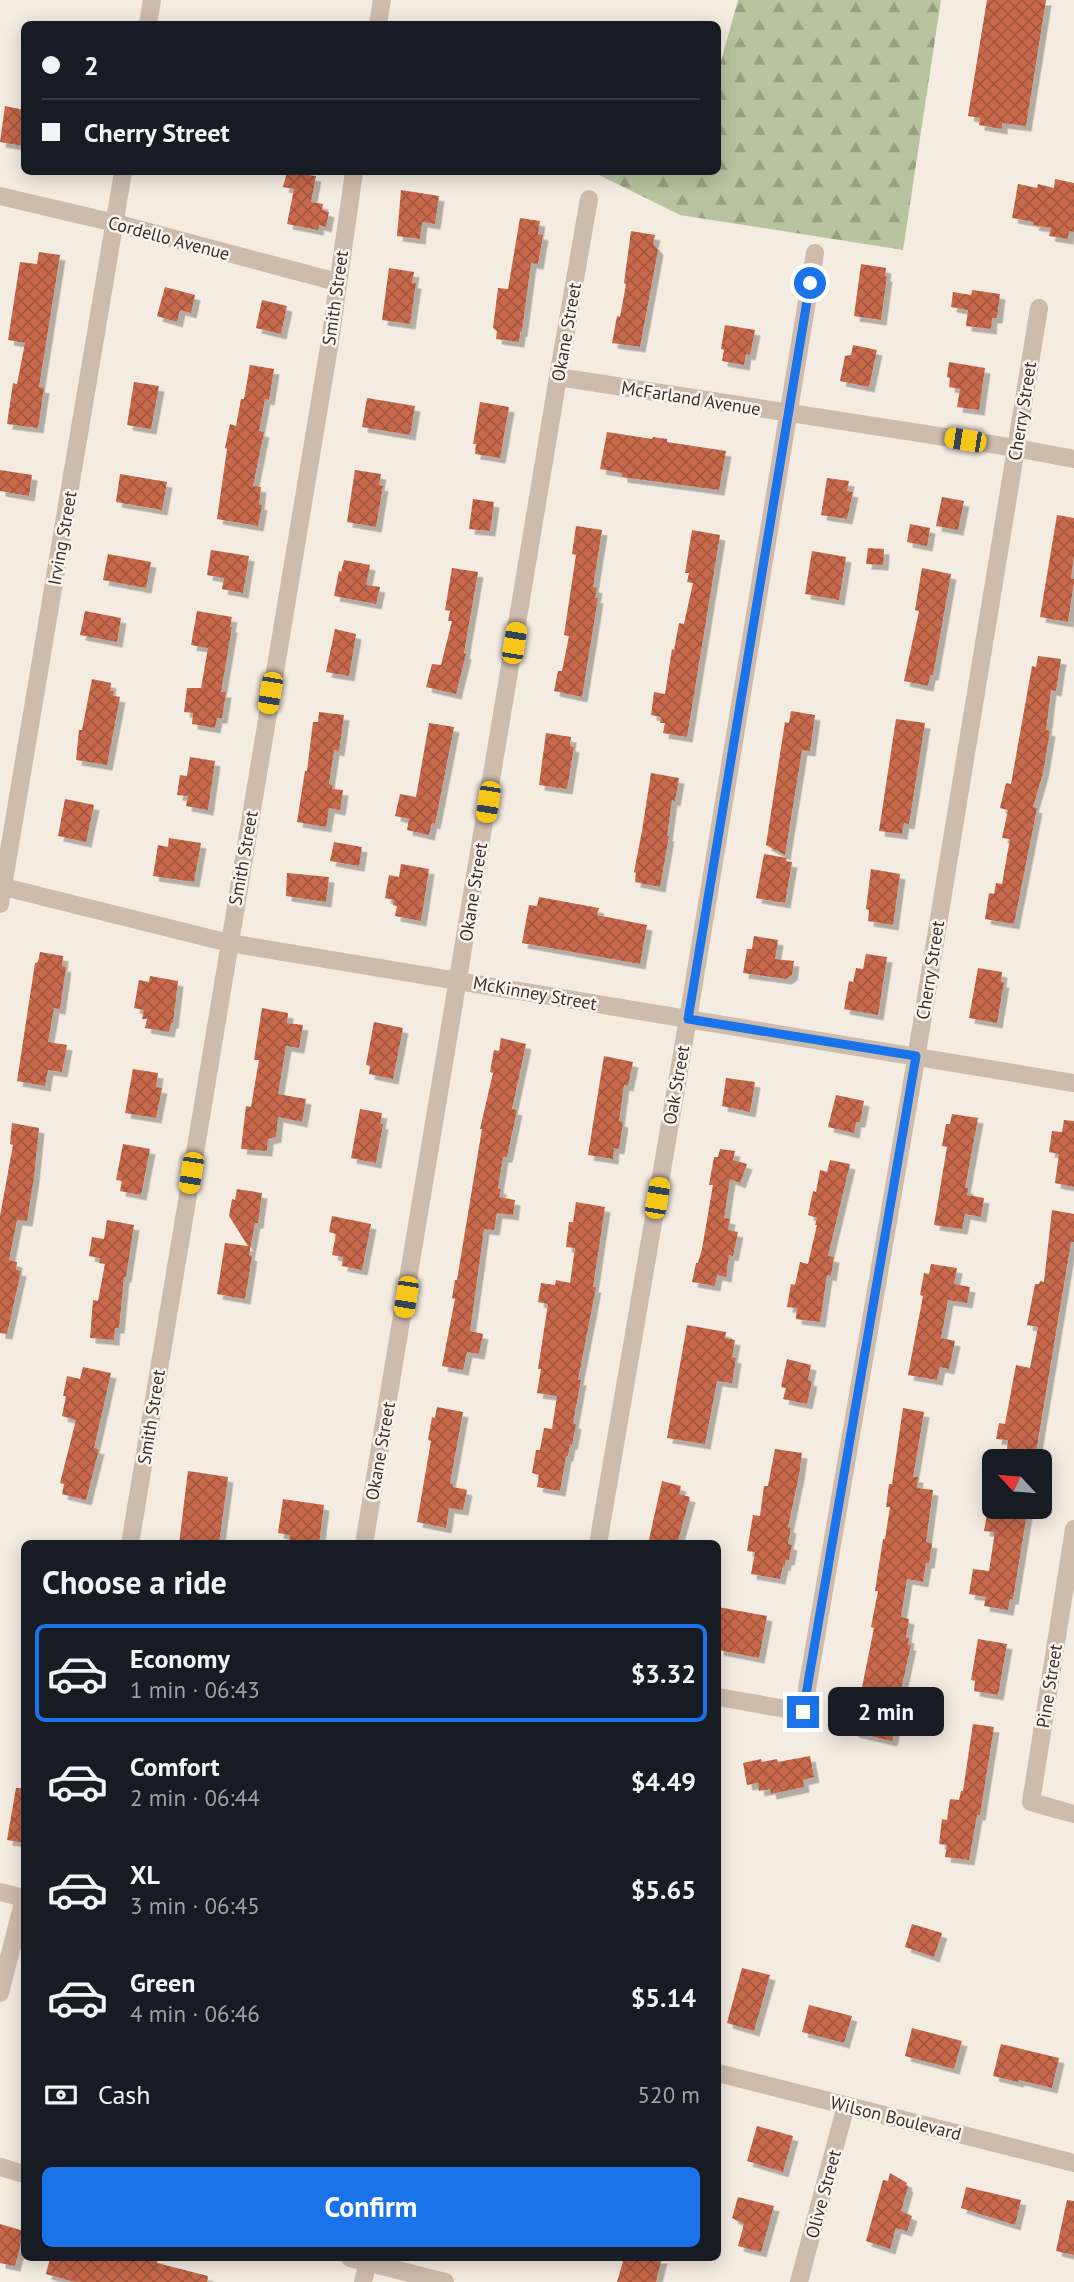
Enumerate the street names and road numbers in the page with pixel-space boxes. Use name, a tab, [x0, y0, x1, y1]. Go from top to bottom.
street label: Cordello Avenue	[106, 211, 232, 265]
street label: Smith Street	[317, 249, 353, 347]
street label: Okane Street	[546, 281, 586, 383]
street label: Cherry Street	[1003, 360, 1041, 462]
street label: McFarland Avenue	[620, 376, 762, 420]
street label: Irving Street	[42, 489, 82, 587]
street label: Smith Street	[223, 809, 263, 907]
street label: Okane Street	[454, 841, 492, 943]
street label: Cherry Street	[911, 919, 949, 1021]
street label: McKinney Street	[471, 971, 599, 1015]
street label: Oak Street	[658, 1044, 694, 1126]
street label: Smith Street	[132, 1368, 170, 1466]
street label: Okane Street	[360, 1400, 400, 1502]
street label: Pine Street	[1031, 1642, 1067, 1730]
street label: Wilson Boulevard	[828, 2091, 964, 2145]
street label: Olive Street	[800, 2147, 846, 2241]

